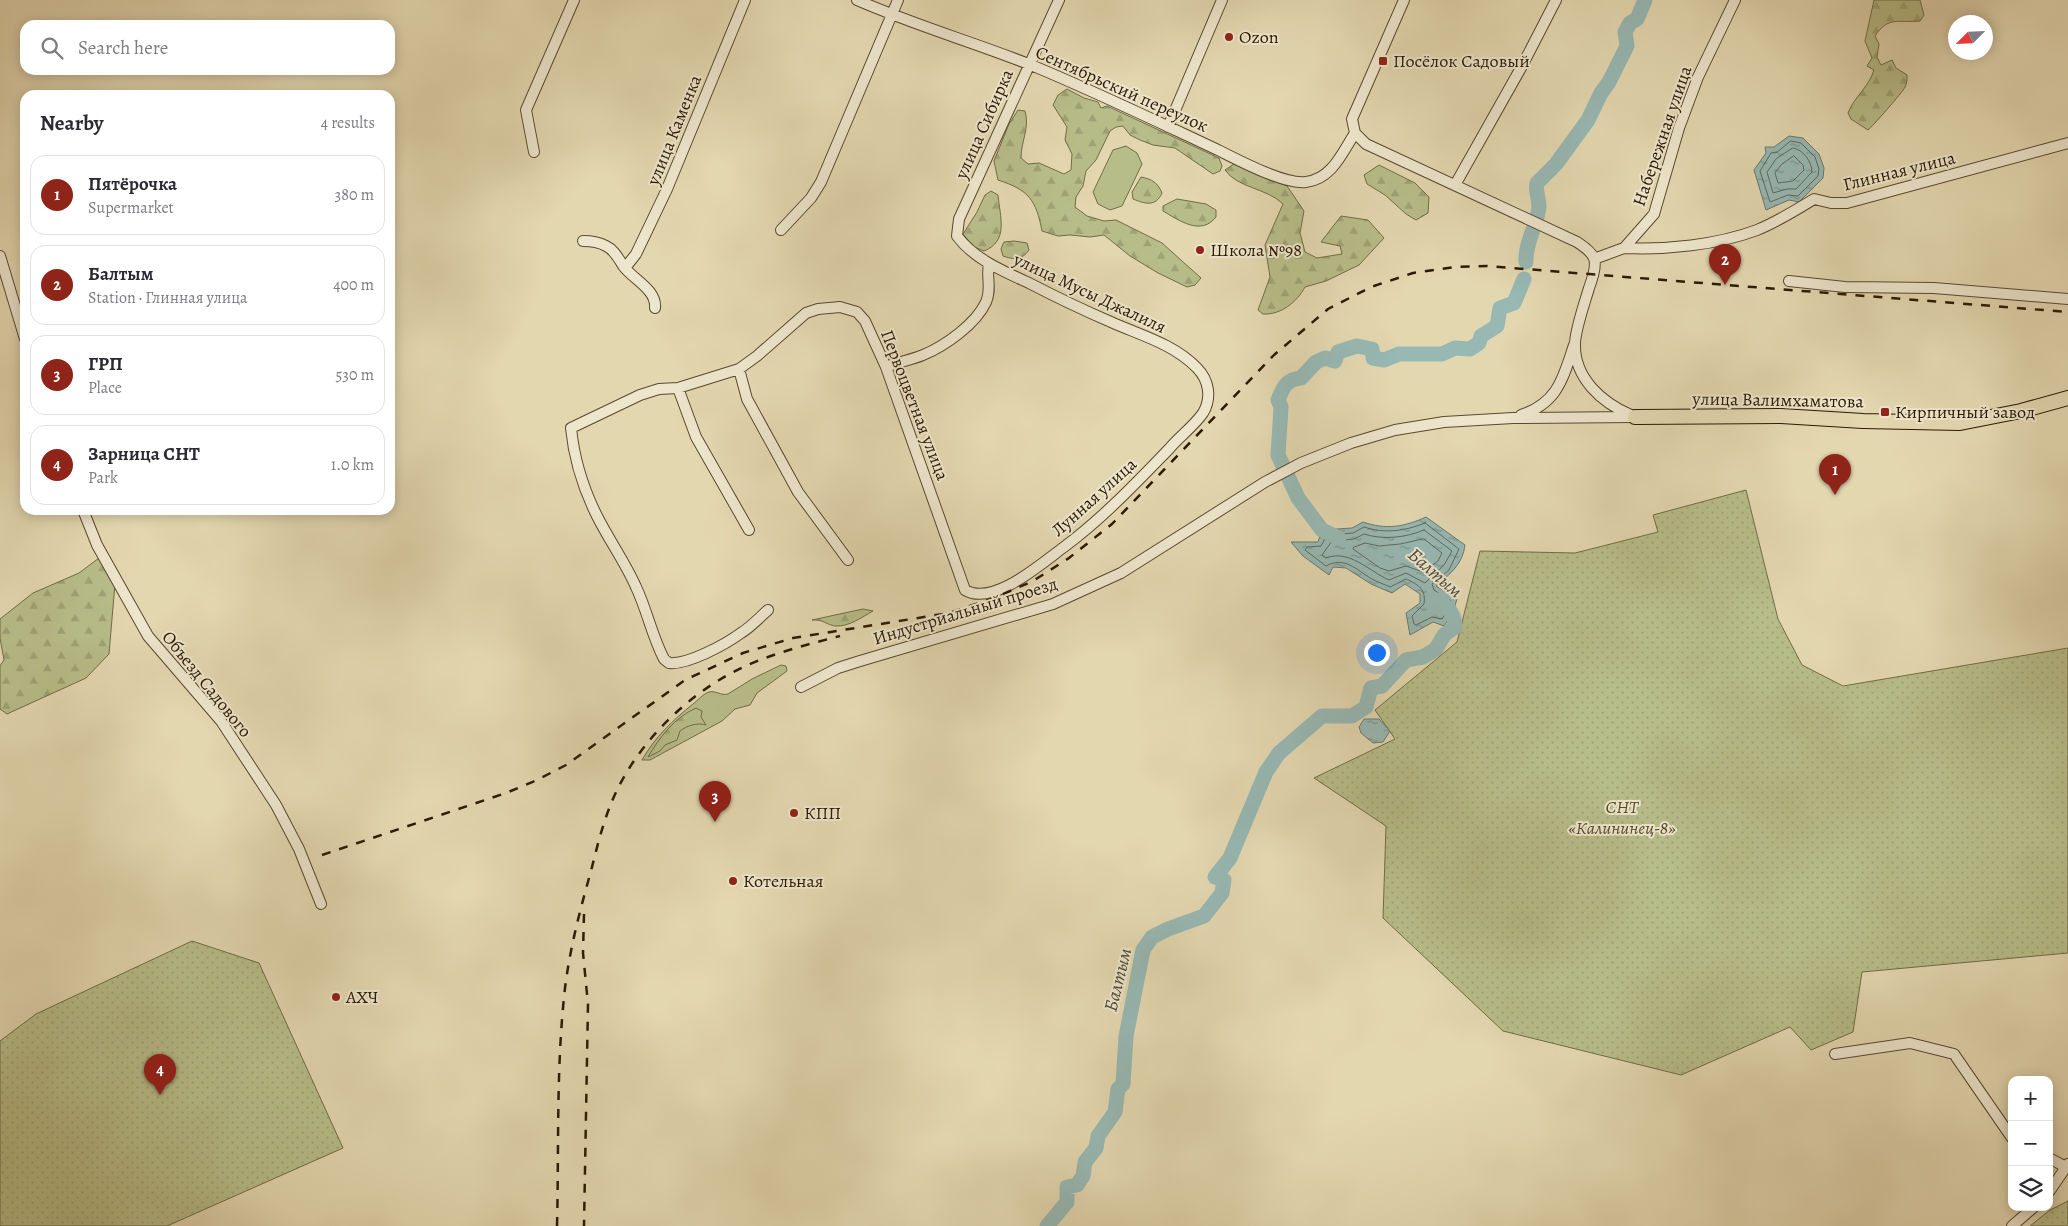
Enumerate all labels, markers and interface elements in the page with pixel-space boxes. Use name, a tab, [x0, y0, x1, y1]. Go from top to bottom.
north arrow	[1948, 15, 1993, 60]
search box	[20, 20, 395, 75]
place label: Ozon	[1239, 25, 1279, 49]
marker: Ozon	[1223, 31, 1235, 43]
icon: search	[38, 34, 66, 62]
text: Search here	[78, 35, 168, 61]
street label: Сентябрьский переулок	[1032, 40, 1212, 138]
place label: Посёлок Садовый	[1393, 49, 1530, 73]
marker: Посёлок Садовый	[1377, 55, 1389, 67]
street label: Набережная улица	[1627, 62, 1698, 209]
street label: улица Сибирка	[949, 65, 1019, 184]
street label: улица Каменка	[641, 71, 707, 190]
text: Nearby	[40, 109, 103, 137]
text: 4 results	[321, 112, 375, 134]
street label: Глинная улица	[1840, 145, 1958, 197]
text: Пятёрочка	[88, 171, 177, 197]
text: 1	[54, 184, 60, 206]
text: 380 m	[335, 184, 374, 206]
text: Supermarket	[88, 197, 174, 219]
place label: Школа №98	[1210, 238, 1302, 262]
marker: Школа №98	[1194, 244, 1206, 256]
pin: 2	[1709, 244, 1741, 285]
street label: улица Мусы Джалиля	[1009, 247, 1170, 339]
text: Балтым	[88, 261, 154, 287]
text: 2	[53, 274, 61, 296]
text: 400 m	[333, 274, 374, 296]
text: Station · Глинная улица	[88, 287, 247, 309]
street label: Первоцветная улица	[875, 326, 955, 484]
text: ГРП	[88, 351, 123, 377]
text: 3	[54, 364, 60, 386]
text: 530 m	[335, 364, 374, 386]
text: Place	[88, 377, 122, 399]
street label: улица Валимхаматова	[1691, 386, 1864, 414]
place label: Кирпичный завод	[1895, 400, 2035, 424]
marker: Кирпичный завод	[1879, 406, 1891, 418]
text: Зарница СНТ	[88, 441, 200, 467]
street label: Лунная улица	[1046, 452, 1142, 542]
text: 4	[53, 454, 61, 476]
text: 1.0 km	[331, 454, 374, 476]
pin: 1	[1819, 454, 1851, 495]
text: Park	[88, 467, 118, 489]
water label: Балтым	[1402, 542, 1468, 604]
street label: Индустриальный проезд	[870, 571, 1060, 650]
street label: Объезд Садового	[156, 626, 258, 742]
your location	[1364, 640, 1390, 666]
pin: 3	[699, 781, 731, 822]
park label: СНТ «Калининец-8»	[1568, 795, 1676, 840]
place label: КПП	[804, 801, 841, 825]
marker: КПП	[788, 807, 800, 819]
place label: Котельная	[743, 869, 824, 893]
marker: Котельная	[727, 875, 739, 887]
water label: Балтым	[1098, 945, 1139, 1015]
place label: АХЧ	[345, 985, 379, 1009]
marker: АХЧ	[330, 991, 342, 1003]
pin: 4	[144, 1054, 176, 1095]
map controls	[2008, 1076, 2053, 1211]
button: +	[2008, 1076, 2053, 1121]
button: −	[2008, 1121, 2053, 1166]
button: layers	[2008, 1166, 2053, 1211]

